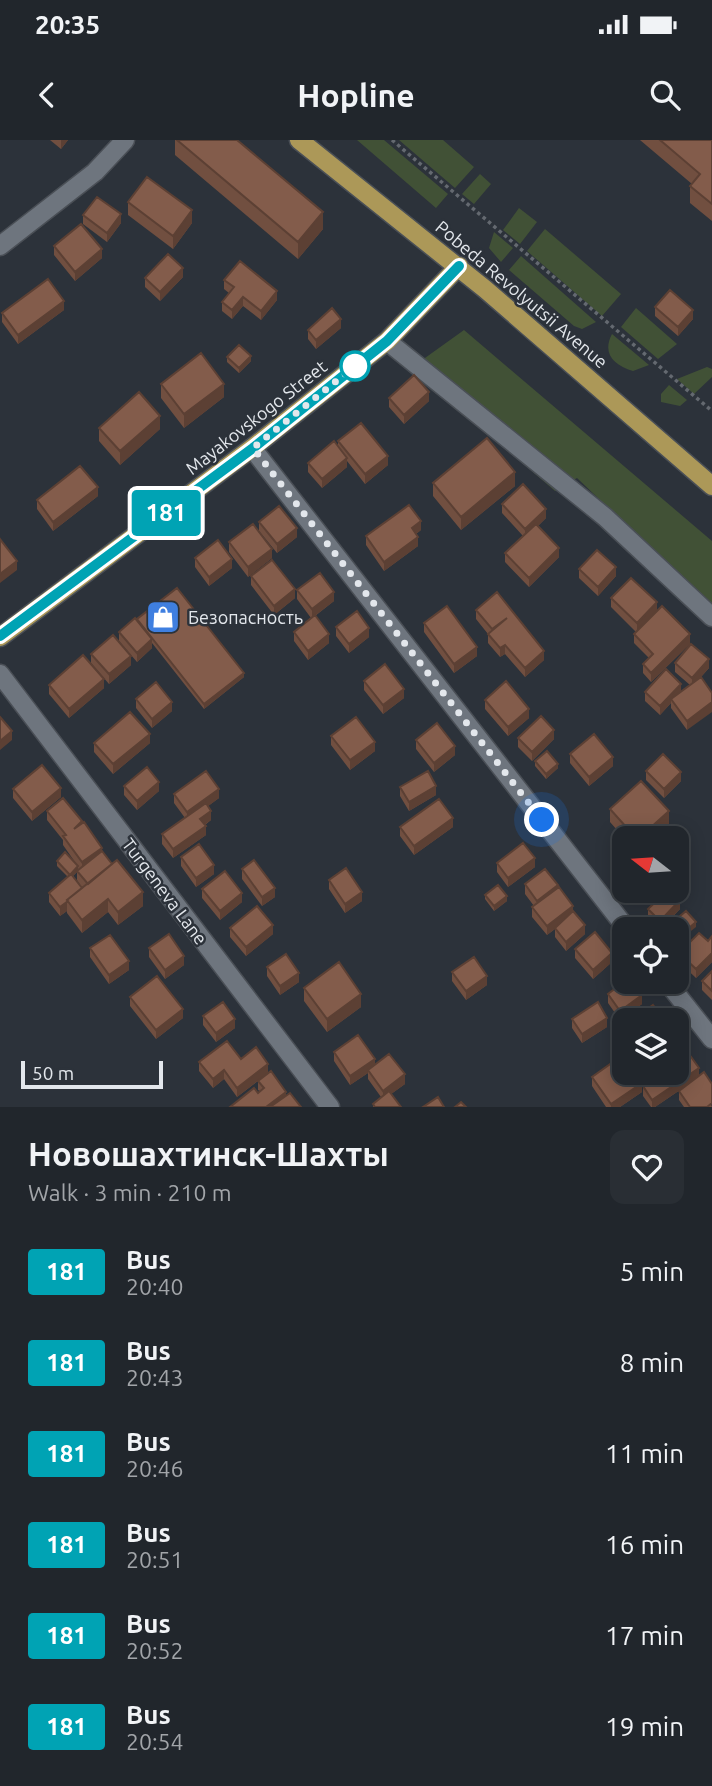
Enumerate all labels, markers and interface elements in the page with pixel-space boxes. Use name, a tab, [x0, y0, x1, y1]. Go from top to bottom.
text: 20:35	[35, 10, 100, 39]
icon: back	[28, 76, 66, 114]
icon: search	[646, 76, 684, 114]
text: Hopline	[297, 77, 415, 113]
street label: Pobeda Revolyutsii Avenue	[432, 216, 612, 372]
unlabelled marker	[340, 351, 370, 381]
street label: Mayakovskogo Street	[182, 356, 330, 478]
line badge: 181	[126, 490, 206, 536]
text: 181	[146, 499, 186, 526]
shop icon: Безопасность	[144, 598, 182, 636]
place label: Безопасность	[188, 607, 303, 627]
your location	[524, 802, 559, 837]
north arrow	[612, 826, 690, 903]
map controls	[612, 826, 689, 1085]
street label: Turgeneva Lane	[119, 834, 211, 948]
button: locate	[612, 917, 689, 994]
button: layers	[612, 1008, 689, 1085]
scale bar	[21, 1058, 163, 1090]
text: 50 m	[32, 1062, 74, 1084]
button: heart	[610, 1130, 684, 1204]
text: Новошахтинск-Шахты	[28, 1135, 389, 1172]
text: Walk · 3 min · 210 m	[28, 1180, 232, 1205]
text: Bus	[126, 1245, 171, 1274]
text: 5 min	[620, 1257, 684, 1286]
text: 181	[46, 1258, 87, 1285]
text: 20:40	[126, 1274, 184, 1299]
text: Bus	[126, 1336, 171, 1365]
text: 8 min	[620, 1348, 684, 1377]
text: 181	[46, 1349, 87, 1376]
text: 20:43	[126, 1365, 184, 1390]
text: Bus	[126, 1427, 171, 1456]
text: 11 min	[605, 1439, 684, 1468]
text: 181	[46, 1440, 87, 1467]
text: 20:46	[126, 1456, 184, 1481]
text: Bus	[126, 1518, 171, 1547]
text: 16 min	[605, 1530, 684, 1559]
text: 181	[46, 1531, 87, 1558]
text: 20:51	[126, 1547, 184, 1572]
text: Bus	[126, 1609, 171, 1638]
text: 17 min	[605, 1621, 684, 1650]
text: 181	[46, 1622, 87, 1649]
text: 20:52	[126, 1638, 184, 1663]
text: Bus	[126, 1700, 171, 1729]
text: 19 min	[605, 1712, 684, 1741]
text: 181	[46, 1713, 87, 1740]
text: 20:54	[126, 1729, 184, 1754]

